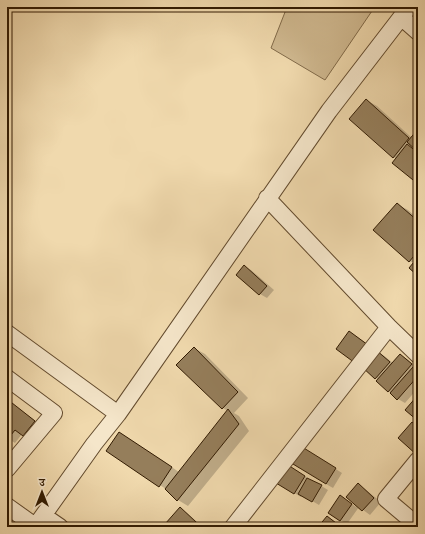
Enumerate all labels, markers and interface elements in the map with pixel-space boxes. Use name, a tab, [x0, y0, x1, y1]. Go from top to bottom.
north arrow	[22, 472, 62, 512]
text: उ	[38, 476, 46, 491]

